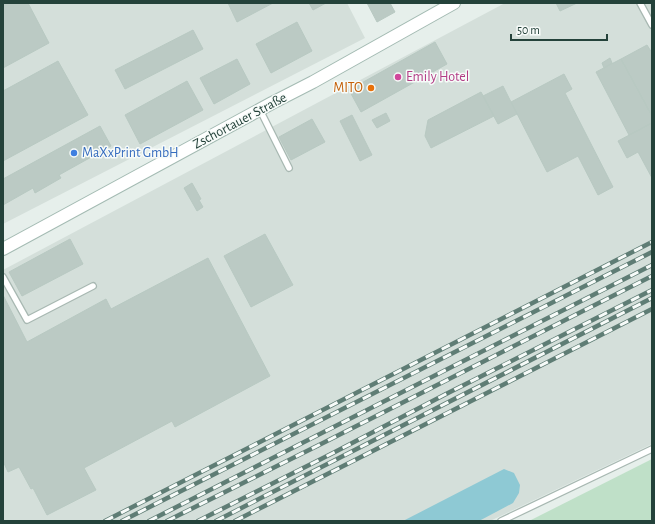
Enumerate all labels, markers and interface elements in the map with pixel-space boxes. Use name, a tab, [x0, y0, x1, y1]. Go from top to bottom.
scale bar	[511, 16, 607, 42]
text: 50 m	[517, 24, 540, 36]
place label: Emily Hotel	[406, 70, 469, 84]
marker: Emily Hotel	[393, 72, 403, 82]
place label: MITO	[333, 81, 363, 95]
marker: MITO	[366, 83, 376, 93]
street label: Zschortauer Straße	[191, 90, 289, 152]
place label: MaXxPrint GmbH	[82, 146, 179, 160]
marker: MaXxPrint GmbH	[69, 148, 79, 158]

